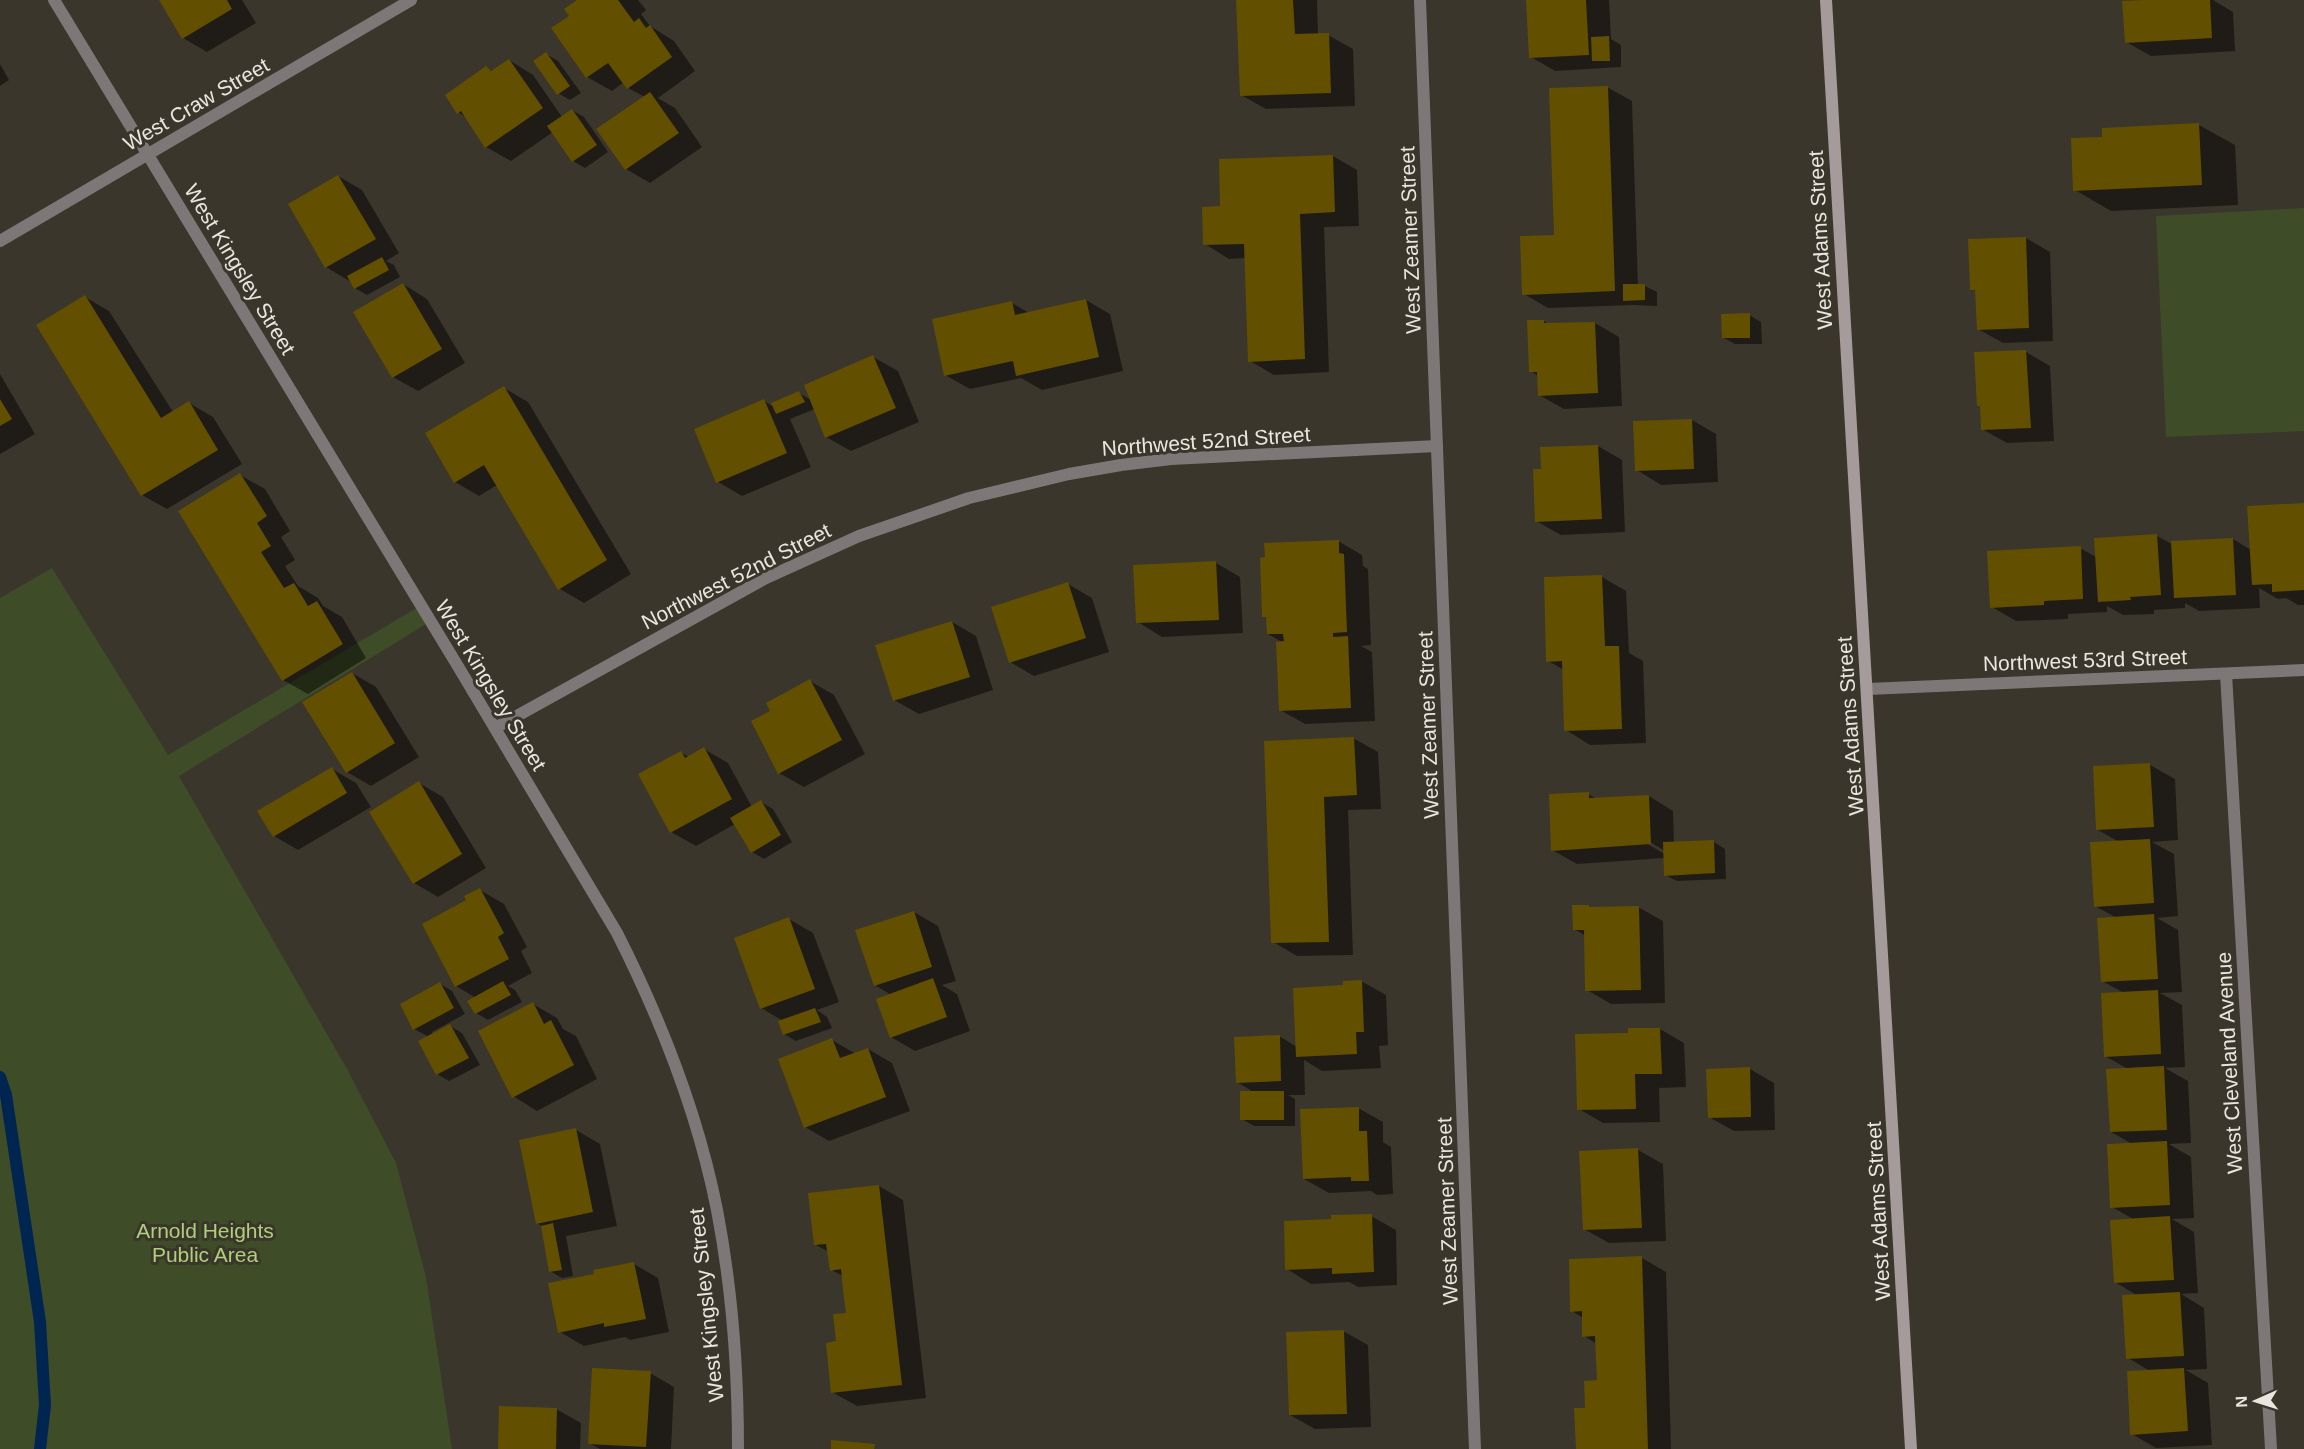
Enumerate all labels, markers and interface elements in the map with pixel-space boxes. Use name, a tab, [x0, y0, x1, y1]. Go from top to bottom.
street label: West Craw Street	[119, 53, 273, 155]
street label: West Zeamer Street	[1395, 146, 1425, 334]
street label: West Adams Street	[1804, 150, 1836, 330]
street label: West Kingsley Street	[180, 180, 300, 358]
street label: Northwest 52nd Street	[1101, 422, 1311, 460]
street label: Northwest 52nd Street	[638, 518, 834, 634]
street label: West Kingsley Street	[431, 596, 551, 774]
street label: West Zeamer Street	[1413, 631, 1443, 819]
street label: West Adams Street	[1832, 636, 1868, 816]
street label: Northwest 53rd Street	[1983, 645, 2188, 675]
street label: West Cleveland Avenue	[2212, 951, 2246, 1175]
street label: West Zeamer Street	[1432, 1117, 1462, 1305]
street label: West Adams Street	[1862, 1121, 1894, 1301]
street label: West Kingsley Street	[684, 1207, 728, 1403]
park label: Arnold Heights Public Area	[136, 1219, 274, 1266]
north arrow	[2226, 1371, 2286, 1431]
text: N	[2233, 1396, 2250, 1408]

